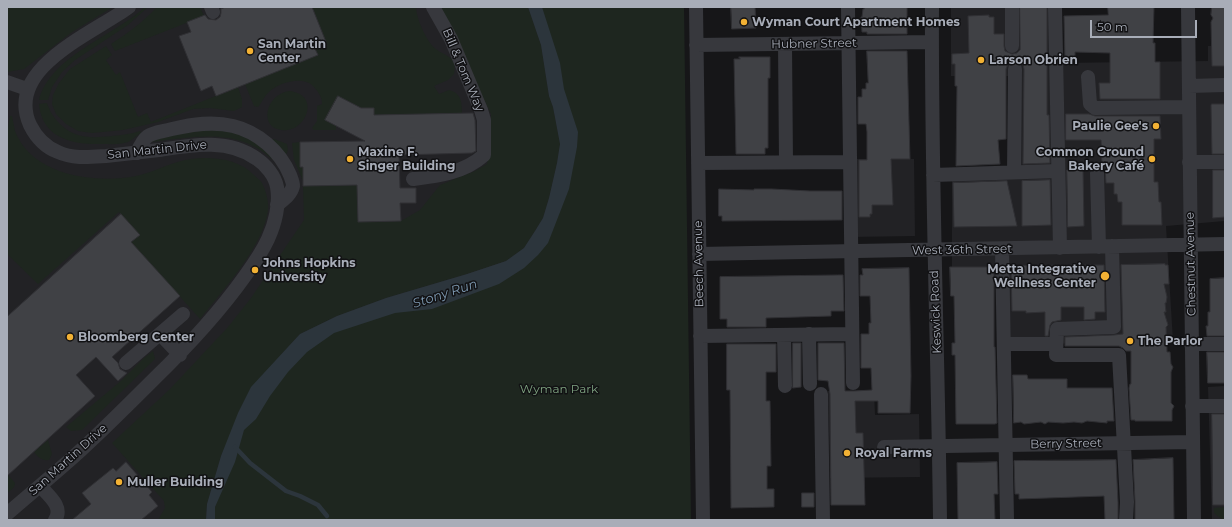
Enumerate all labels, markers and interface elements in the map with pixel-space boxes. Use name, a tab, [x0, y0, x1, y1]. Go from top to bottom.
scale bar	[1092, 12, 1199, 38]
place label: Wyman Court Apartment Homes	[752, 15, 960, 29]
marker: Wyman Court Apartment Homes	[739, 17, 749, 27]
text: 50 m	[1097, 19, 1128, 34]
street label: Bill & Tom Way	[439, 26, 487, 114]
street label: Hubner Street	[771, 36, 857, 52]
place label: San Martin Center	[258, 37, 326, 65]
marker: San Martin Center	[245, 46, 255, 56]
place label: Larson Obrien	[989, 53, 1078, 67]
marker: Larson Obrien	[976, 55, 986, 65]
place label: Paulie Gee's	[1072, 119, 1148, 133]
marker: Paulie Gee's	[1151, 121, 1161, 131]
street label: San Martin Drive	[107, 138, 207, 162]
place label: Maxine F. Singer Building	[358, 145, 455, 173]
place label: Common Ground Bakery Café	[1036, 145, 1144, 173]
marker: Maxine F. Singer Building	[345, 154, 355, 164]
marker: Common Ground Bakery Café	[1147, 154, 1157, 164]
street label: Chestnut Avenue	[1183, 212, 1199, 316]
street label: Beech Avenue	[691, 221, 707, 307]
street label: West 36th Street	[912, 242, 1012, 258]
place label: Johns Hopkins University	[263, 256, 356, 284]
place label: Metta Integrative Wellness Center	[987, 262, 1096, 290]
marker: Johns Hopkins University	[250, 265, 260, 275]
street label: Keswick Road	[927, 270, 945, 354]
marker: Metta Integrative Wellness Center	[1099, 270, 1111, 282]
water label: Stony Run	[411, 276, 479, 312]
place label: Bloomberg Center	[78, 330, 194, 344]
marker: Bloomberg Center	[65, 332, 75, 342]
place label: The Parlor	[1138, 334, 1203, 348]
marker: The Parlor	[1125, 336, 1135, 346]
park label: Wyman Park	[520, 382, 598, 396]
street label: San Martin Drive	[26, 421, 110, 499]
street label: Berry Street	[1030, 436, 1102, 452]
place label: Royal Farms	[855, 446, 932, 460]
marker: Royal Farms	[842, 448, 852, 458]
place label: Muller Building	[127, 475, 223, 489]
marker: Muller Building	[114, 477, 124, 487]

